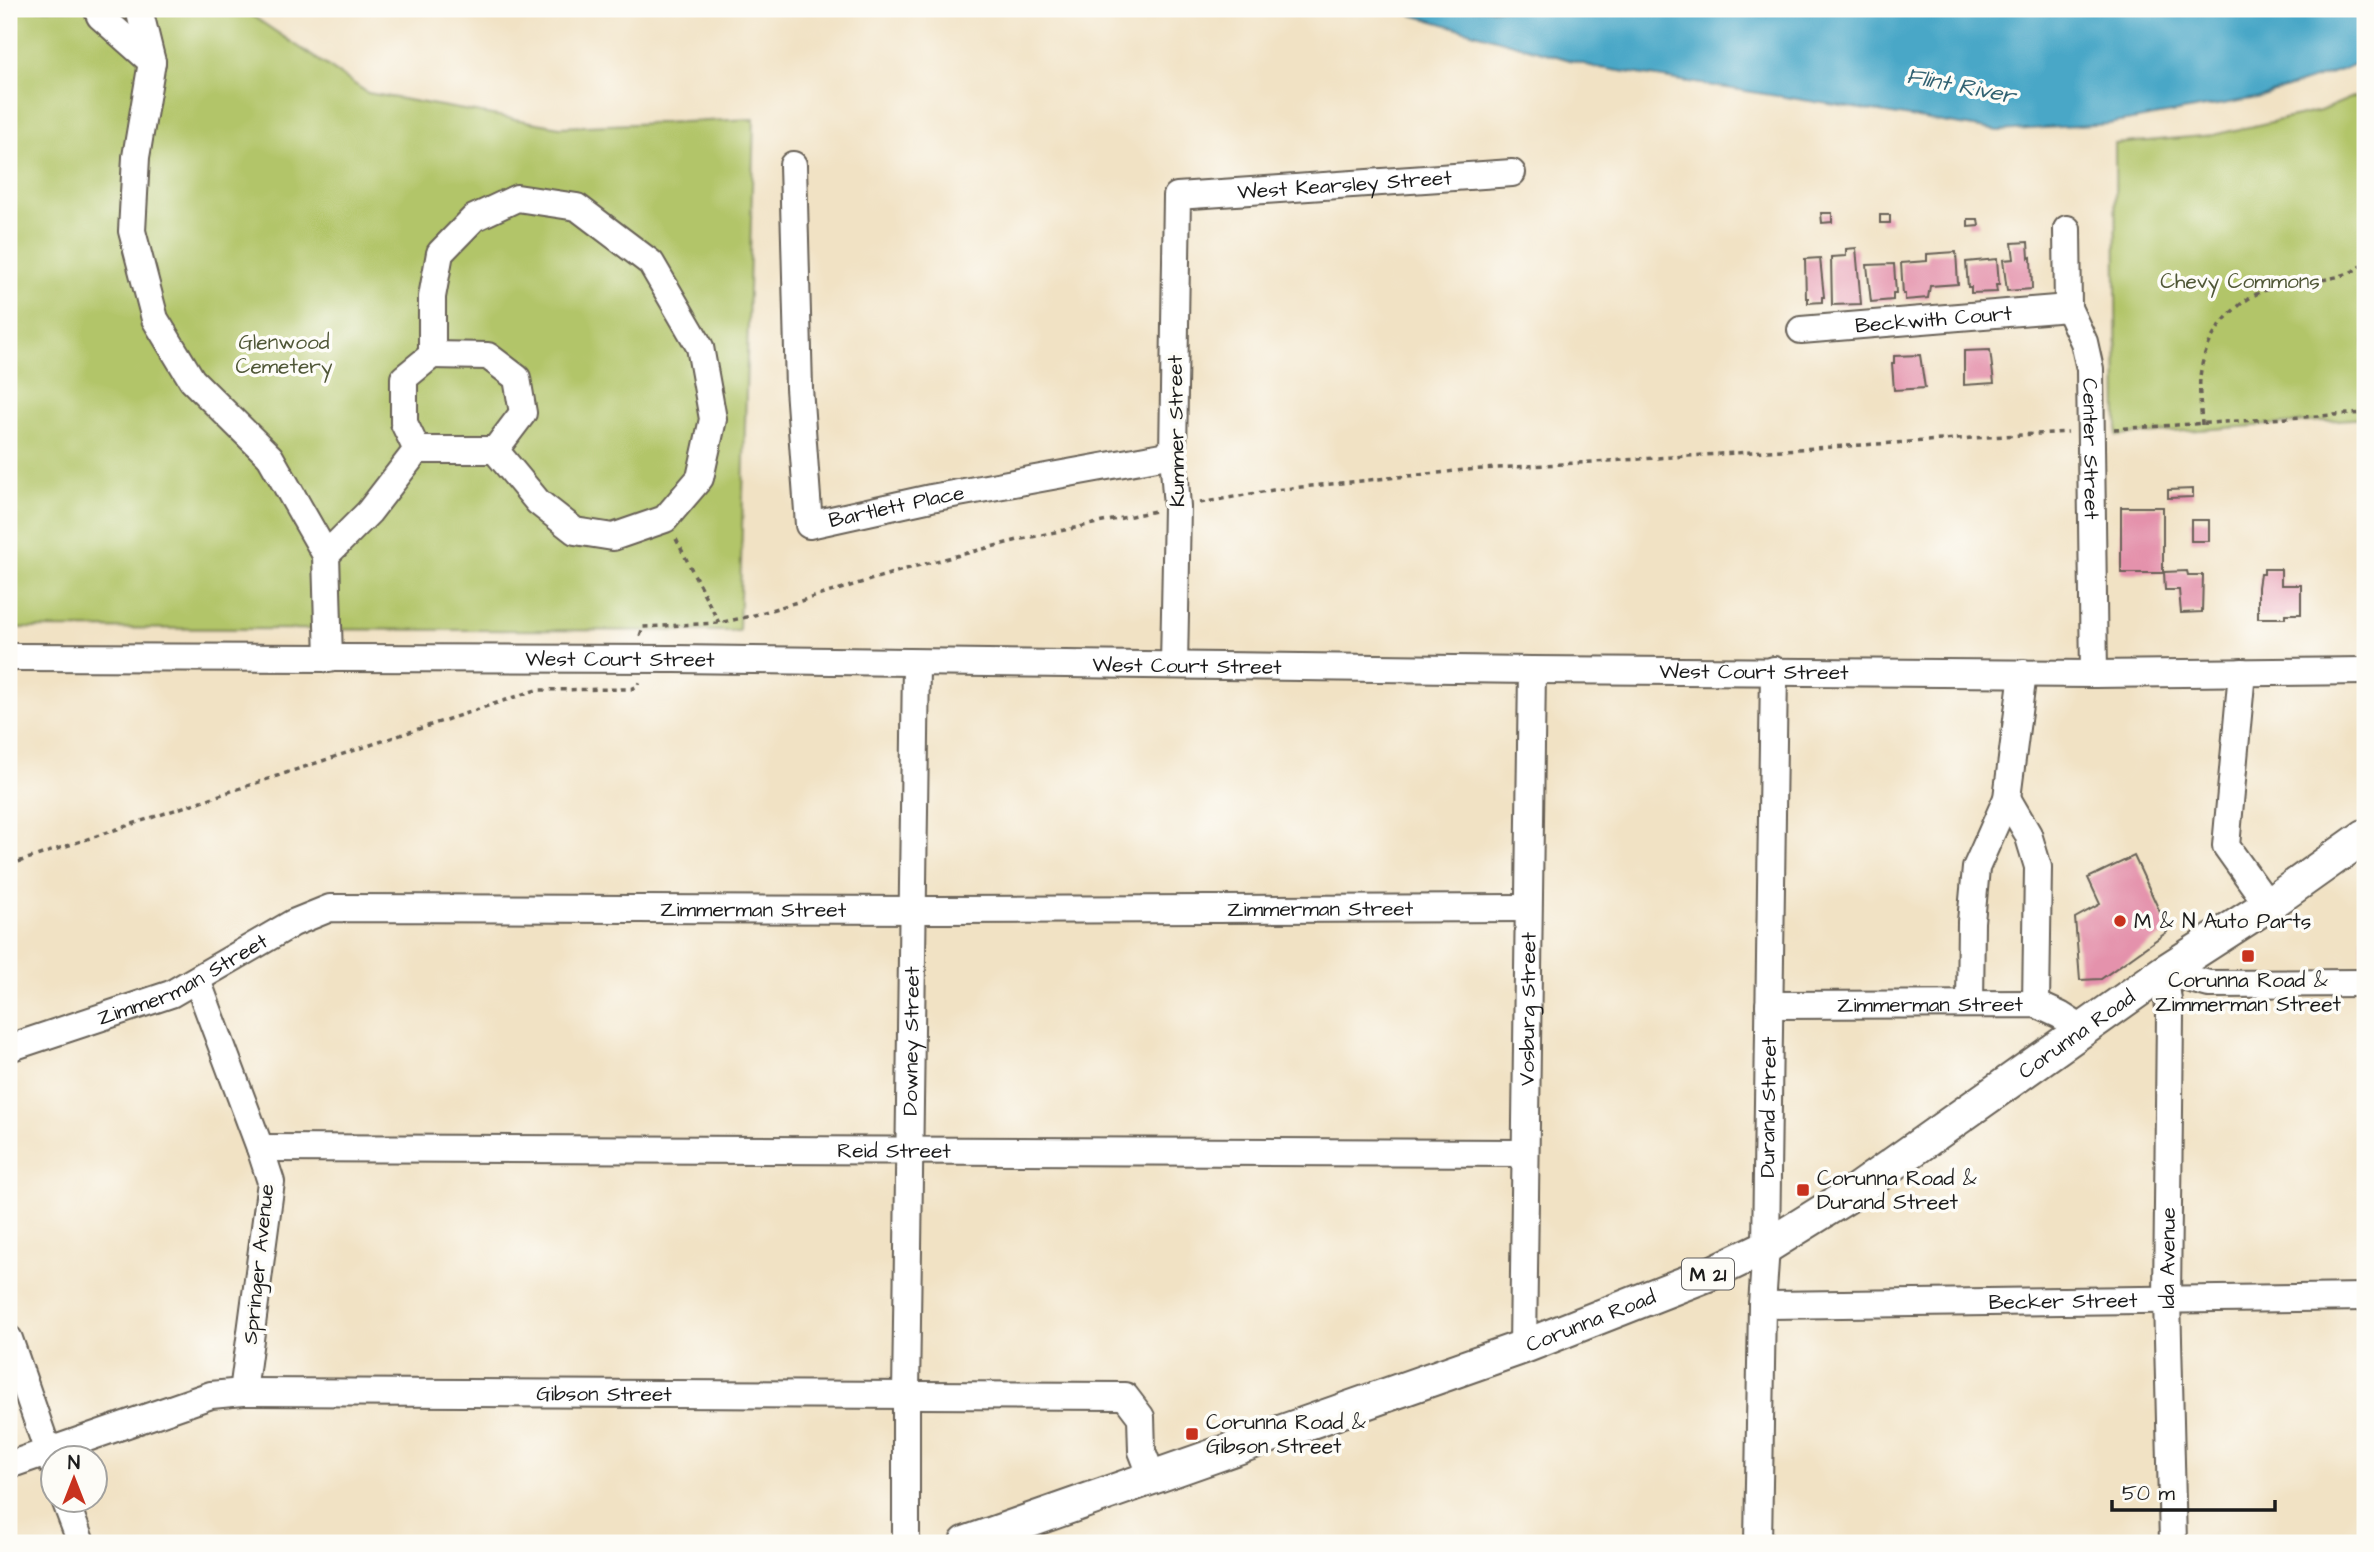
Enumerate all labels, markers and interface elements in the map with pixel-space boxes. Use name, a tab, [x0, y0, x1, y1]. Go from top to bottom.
water label: Flint River	[1904, 60, 2020, 113]
street label: West Kearsley Street	[1236, 163, 1453, 207]
park label: Chevy Commons	[2160, 267, 2320, 298]
street label: Beckwith Court	[1854, 299, 2014, 340]
park label: Glenwood Cemetery	[236, 328, 333, 383]
street label: Kummer Street	[1161, 354, 1192, 507]
street label: Center Street	[2075, 378, 2106, 520]
street label: Bartlett Place	[826, 478, 967, 535]
street label: West Court Street	[525, 645, 715, 675]
street label: West Court Street	[1092, 650, 1282, 682]
street label: West Court Street	[1659, 657, 1849, 687]
street label: Zimmerman Street	[1227, 894, 1414, 924]
street label: Zimmerman Street	[660, 895, 847, 925]
place label: M & N Auto Parts	[2134, 907, 2311, 936]
marker: M & N Auto Parts	[2112, 913, 2128, 929]
street label: Zimmerman Street	[94, 927, 273, 1033]
street label: Vosburg Street	[1512, 932, 1545, 1086]
marker: Corunna Road & Zimmerman Street	[2240, 948, 2256, 964]
street label: Downey Street	[896, 966, 928, 1116]
place label: Corunna Road & Zimmerman Street	[2155, 966, 2342, 1019]
street label: Corunna Road	[2012, 983, 2141, 1086]
street label: Zimmerman Street	[1837, 990, 2024, 1020]
street label: Durand Street	[1753, 1036, 1784, 1178]
street label: Reid Street	[837, 1136, 951, 1166]
place label: Corunna Road & Durand Street	[1817, 1164, 1977, 1217]
marker: Corunna Road & Durand Street	[1795, 1182, 1811, 1198]
street label: Springer Avenue	[236, 1183, 283, 1346]
street label: Ida Avenue	[2153, 1207, 2183, 1309]
road number: M 21	[1682, 1258, 1734, 1290]
street label: Corunna Road	[1521, 1282, 1660, 1360]
street label: Becker Street	[1988, 1286, 2138, 1317]
street label: Gibson Street	[536, 1379, 672, 1409]
place label: Corunna Road & Gibson Street	[1206, 1408, 1366, 1461]
marker: Corunna Road & Gibson Street	[1184, 1426, 1200, 1442]
north arrow	[38, 1444, 108, 1514]
text: N	[68, 1450, 80, 1477]
scale bar	[2112, 1468, 2274, 1512]
text: 50 m	[2122, 1479, 2176, 1508]

